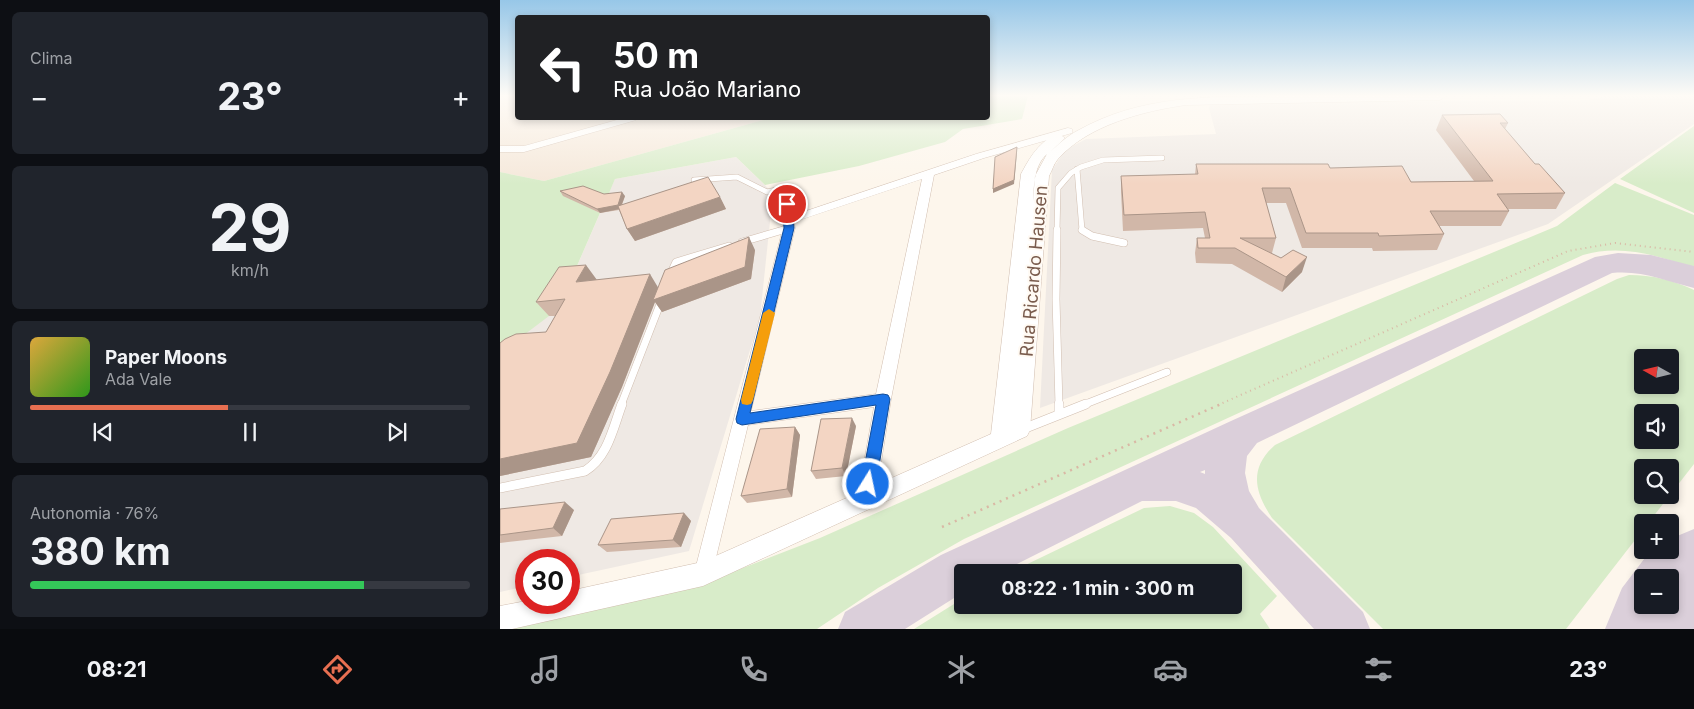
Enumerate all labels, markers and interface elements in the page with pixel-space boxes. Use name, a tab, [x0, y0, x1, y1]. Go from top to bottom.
text: 50 m	[613, 34, 699, 76]
icon: left	[530, 35, 595, 100]
text: Clima	[30, 48, 72, 68]
text: 23°	[217, 73, 283, 119]
text: Rua João Mariano	[613, 76, 801, 102]
text: −	[30, 80, 49, 114]
text: +	[451, 80, 470, 114]
pin	[766, 183, 808, 225]
street label: Rua Ricardo Hausen	[1016, 184, 1051, 358]
text: 29	[208, 188, 292, 267]
icon: arrive	[773, 190, 801, 218]
text: km/h	[231, 260, 269, 280]
text: Paper Moons	[105, 346, 227, 369]
north arrow	[1634, 349, 1679, 394]
map controls	[1634, 349, 1679, 614]
text: Ada Vale	[105, 369, 172, 389]
button: sound	[1634, 404, 1679, 449]
icon: previous	[89, 418, 117, 446]
icon: pause	[236, 418, 264, 446]
icon: next	[383, 418, 411, 446]
position arrow	[841, 457, 893, 509]
button: search	[1634, 459, 1679, 504]
text: Autonomia · 76%	[30, 503, 159, 523]
button: +	[1634, 514, 1679, 559]
text: 380 km	[30, 528, 171, 574]
speed limit sign: 30	[515, 549, 580, 614]
button: −	[1634, 569, 1679, 614]
text: 08:22 · 1 min · 300 m	[1002, 577, 1194, 600]
icon: directions	[320, 652, 355, 687]
icon: music	[528, 652, 563, 687]
icon: phone	[736, 652, 771, 687]
icon: climate	[944, 652, 979, 687]
icon: car	[1153, 652, 1188, 687]
icon: filters	[1361, 652, 1396, 687]
text: 08:21	[87, 656, 146, 682]
text: 23°	[1569, 656, 1607, 682]

